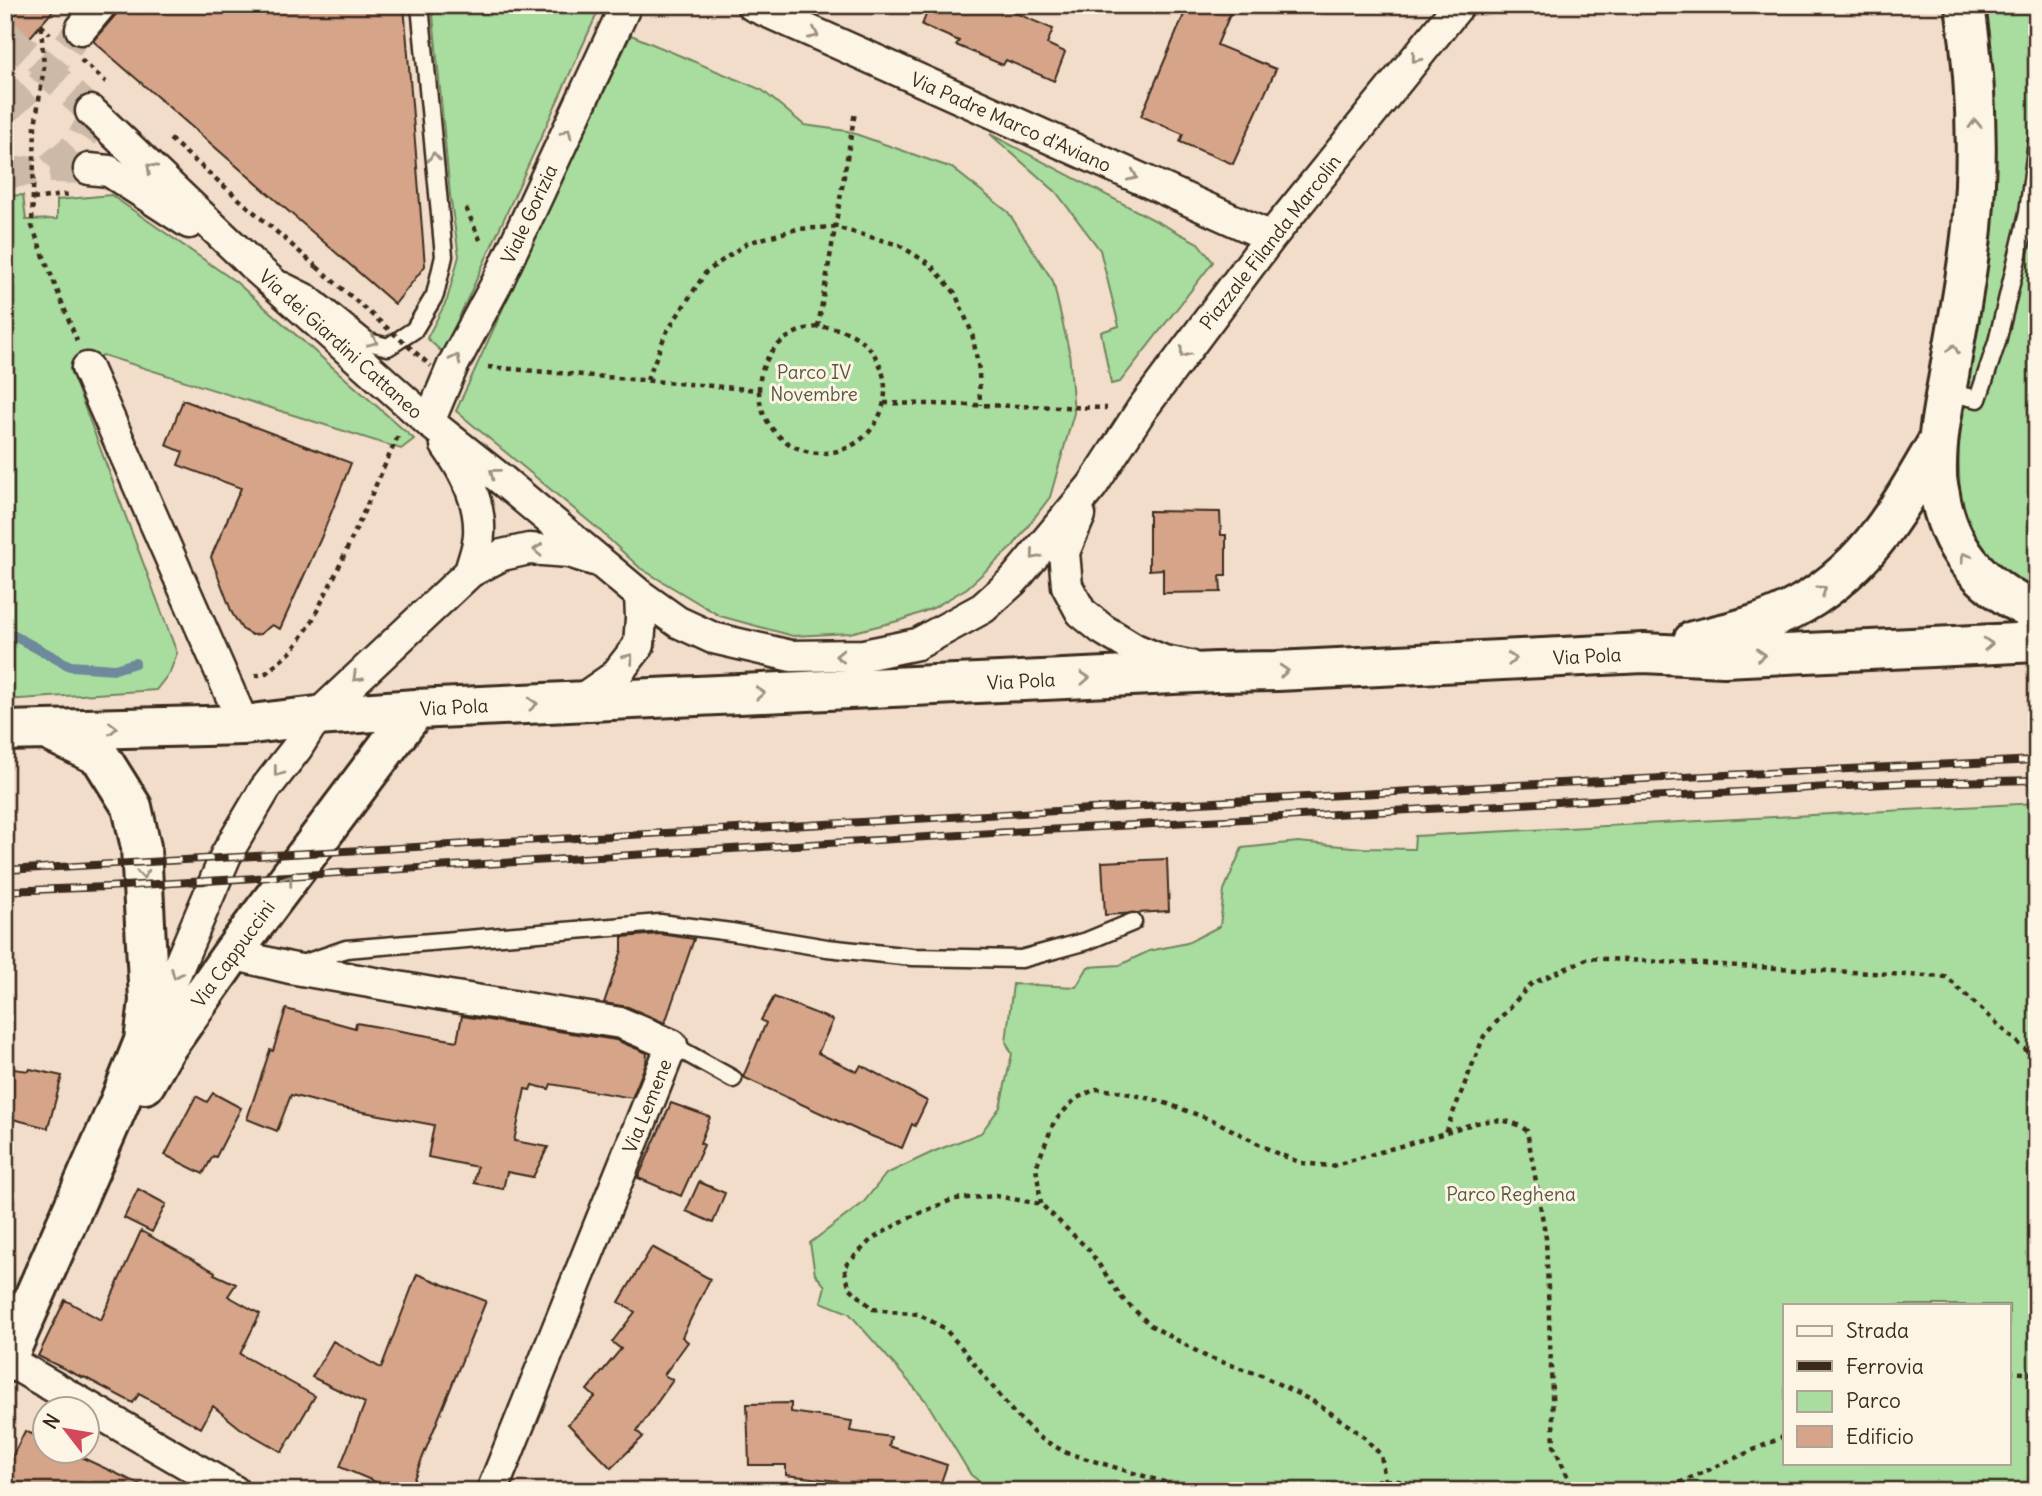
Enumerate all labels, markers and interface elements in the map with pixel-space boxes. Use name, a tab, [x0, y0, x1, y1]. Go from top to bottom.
one-way arrow	[807, 26, 819, 40]
one-way arrow	[1412, 50, 1424, 63]
street label: Via Padre Marco d'Aviano	[907, 67, 1115, 177]
one-way arrow	[1968, 118, 1983, 129]
one-way arrow	[558, 128, 572, 140]
street label: Piazzale Filanda Marcolin	[1194, 150, 1346, 334]
one-way arrow	[427, 151, 442, 163]
street label: Viale Gorizia	[496, 160, 562, 267]
one-way arrow	[146, 164, 159, 177]
one-way arrow	[1126, 168, 1139, 182]
street label: Via dei Giardini Cattaneo	[254, 264, 428, 424]
one-way arrow	[366, 333, 378, 347]
one-way arrow	[1945, 344, 1960, 355]
one-way arrow	[1180, 345, 1193, 357]
one-way arrow	[447, 354, 461, 367]
park label: Parco IV Novembre	[770, 360, 858, 406]
one-way arrow	[489, 468, 501, 481]
one-way arrow	[533, 542, 544, 557]
one-way arrow	[1030, 547, 1043, 560]
one-way arrow	[1961, 552, 1973, 565]
one-way arrow	[1814, 586, 1827, 598]
one-way arrow	[1983, 637, 1994, 652]
street label: Via Pola	[1552, 642, 1622, 670]
one-way arrow	[834, 648, 845, 663]
one-way arrow	[1756, 648, 1767, 663]
one-way arrow	[1506, 652, 1517, 667]
one-way arrow	[621, 653, 633, 666]
one-way arrow	[1279, 663, 1290, 678]
street label: Via Pola	[986, 667, 1056, 695]
one-way arrow	[352, 668, 365, 681]
one-way arrow	[1080, 671, 1091, 686]
one-way arrow	[755, 686, 766, 701]
street label: Via Pola	[419, 693, 489, 721]
one-way arrow	[528, 696, 539, 711]
one-way arrow	[108, 721, 119, 736]
one-way arrow	[274, 764, 287, 776]
one-way arrow	[135, 869, 150, 880]
one-way arrow	[279, 875, 292, 887]
street label: Via Cappuccini	[186, 896, 280, 1012]
one-way arrow	[170, 967, 184, 979]
street label: Via Lemene	[617, 1055, 677, 1157]
park label: Parco Reghena	[1446, 1182, 1576, 1206]
legend	[1783, 1304, 2010, 1464]
text: Strada	[1846, 1317, 1909, 1344]
text: Ferrovia	[1846, 1353, 1924, 1380]
text: Parco	[1846, 1387, 1901, 1414]
north arrow	[32, 1394, 102, 1464]
text: N	[38, 1409, 65, 1433]
text: Edificio	[1846, 1423, 1914, 1450]

